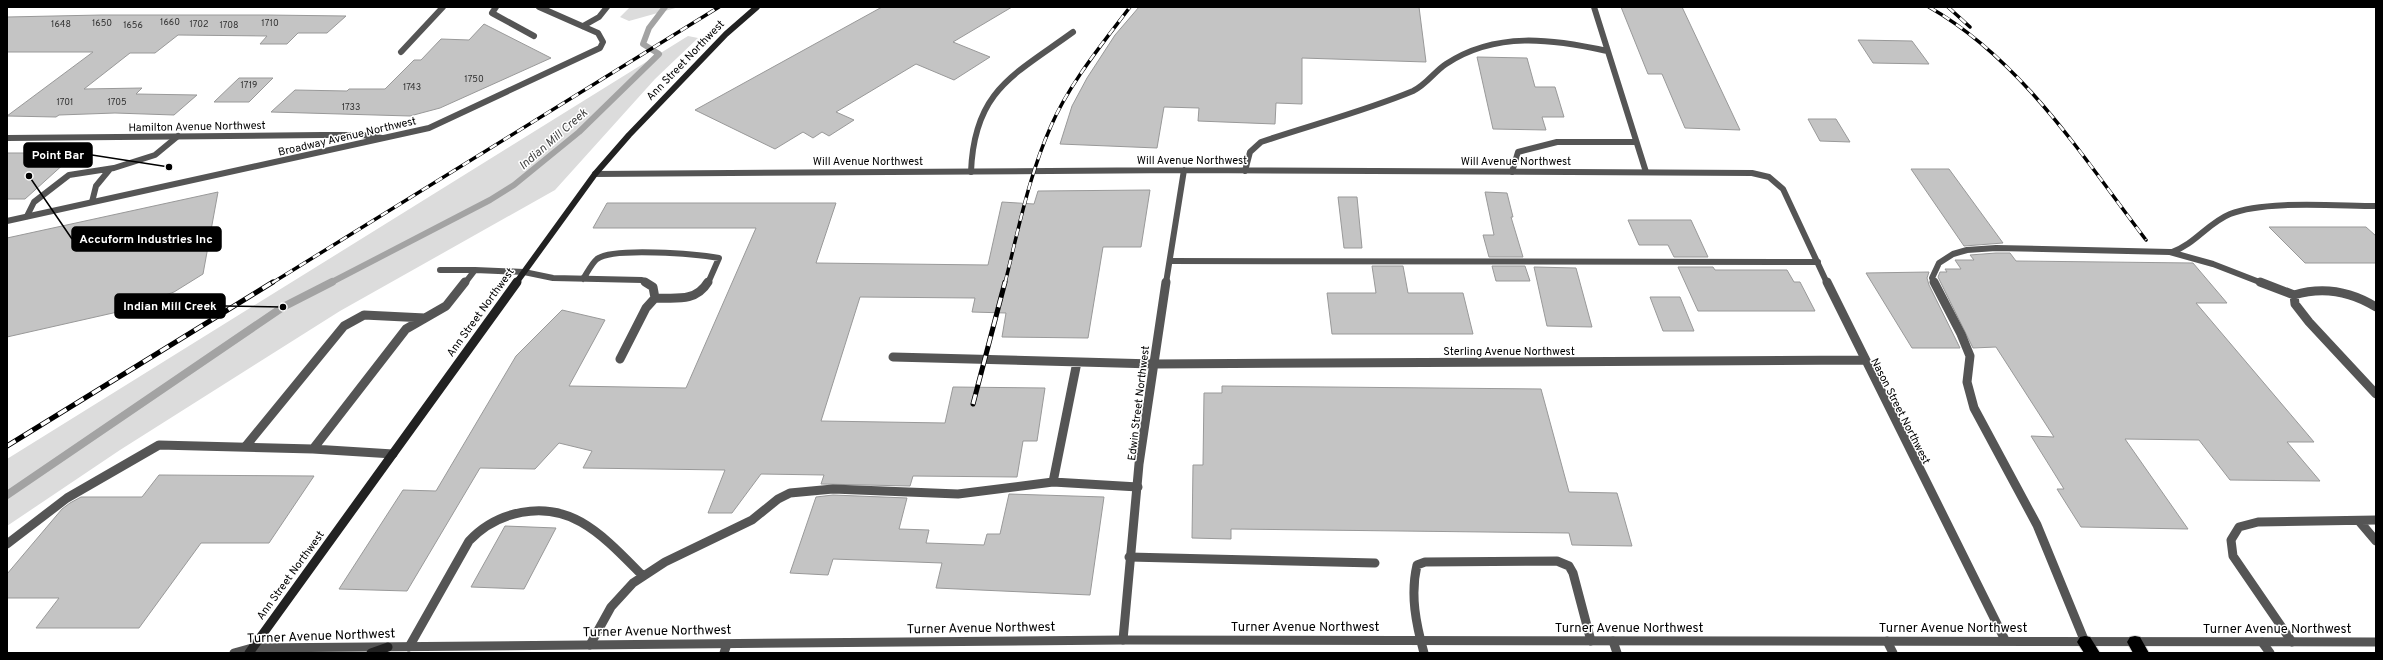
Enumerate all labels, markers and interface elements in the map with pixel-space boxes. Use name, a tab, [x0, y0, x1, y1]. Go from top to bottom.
house number: 1660	[160, 17, 180, 28]
street label: Ann Street Northwest	[644, 17, 728, 104]
house number: 1650	[92, 18, 112, 29]
house number: 1710	[261, 18, 279, 29]
house number: 1648	[51, 19, 71, 30]
house number: 1702	[189, 19, 209, 30]
house number: 1656	[123, 20, 143, 31]
house number: 1708	[219, 20, 239, 31]
house number: 1750	[464, 74, 484, 85]
house number: 1719	[241, 80, 257, 91]
house number: 1743	[403, 82, 421, 93]
house number: 1701	[57, 97, 73, 108]
house number: 1705	[107, 97, 127, 108]
house number: 1733	[342, 102, 360, 113]
water label: Indian Mill Creek	[516, 105, 592, 174]
street label: Broadway Avenue Northwest	[277, 114, 418, 160]
street label: Hamilton Avenue Northwest	[128, 119, 266, 135]
callout: Point Bar	[24, 143, 92, 167]
text: Point Bar	[32, 148, 84, 164]
street label: Will Avenue Northwest	[1137, 154, 1247, 168]
street label: Will Avenue Northwest	[813, 155, 923, 169]
street label: Will Avenue Northwest	[1461, 155, 1571, 169]
callout: Accuform Industries Inc	[72, 227, 221, 251]
text: Accuform Industries Inc	[79, 232, 213, 248]
street label: Ann Street Northwest	[444, 265, 518, 360]
callout: Indian Mill Creek	[115, 294, 225, 318]
text: Indian Mill Creek	[123, 299, 217, 315]
street label: Edwin Street Northwest	[1125, 345, 1153, 461]
street label: Sterling Avenue Northwest	[1443, 345, 1575, 359]
street label: Nason Street Northwest	[1867, 356, 1933, 467]
street label: Ann Street Northwest	[254, 528, 328, 623]
street label: Turner Avenue Northwest	[907, 620, 1056, 638]
street label: Turner Avenue Northwest	[1231, 620, 1379, 636]
street label: Turner Avenue Northwest	[1555, 621, 1703, 637]
street label: Turner Avenue Northwest	[1879, 621, 2027, 637]
street label: Turner Avenue Northwest	[2203, 622, 2351, 638]
street label: Turner Avenue Northwest	[583, 623, 732, 641]
street label: Turner Avenue Northwest	[247, 626, 396, 648]

